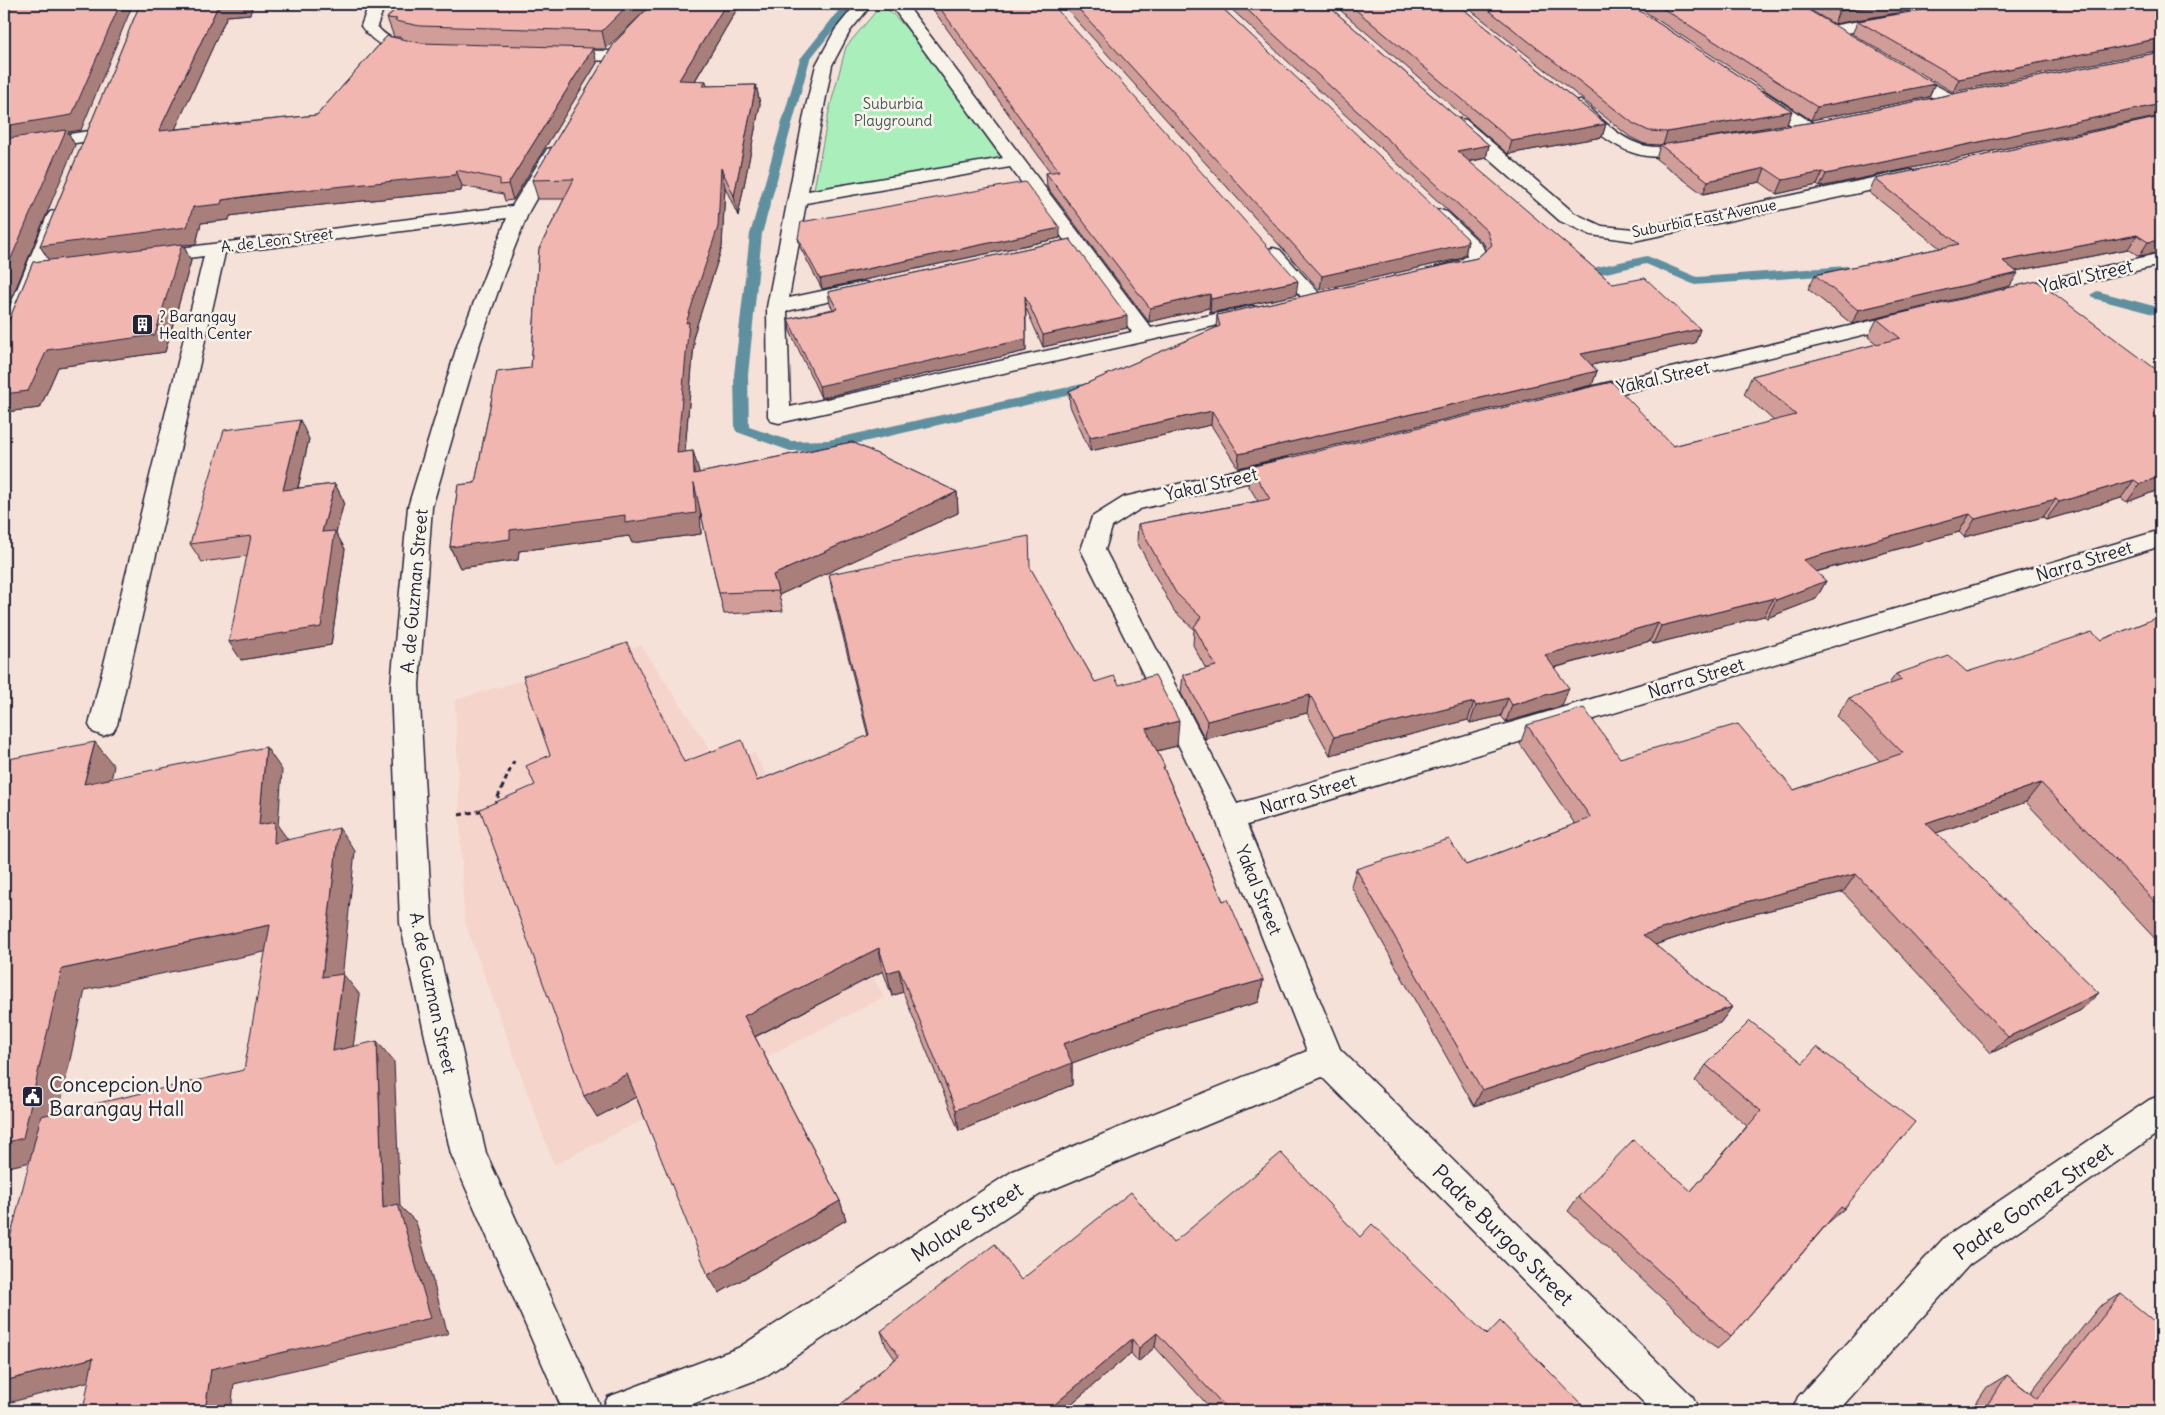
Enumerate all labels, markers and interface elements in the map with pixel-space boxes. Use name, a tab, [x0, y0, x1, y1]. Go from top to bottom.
park label: Suburbia Playground	[854, 94, 932, 130]
street label: Suburbia East Avenue	[1630, 195, 1778, 241]
street label: A. de Leon Street	[220, 224, 334, 256]
street label: Yakal Street	[2037, 254, 2135, 298]
place label: ? Barangay Health Center	[159, 307, 252, 343]
building icon: ? Barangay Health Center	[131, 313, 155, 337]
street label: Yakal Street	[1614, 355, 1712, 399]
street label: Yakal Street	[1162, 462, 1260, 506]
street label: A. de Guzman Street	[395, 508, 433, 674]
street label: Narra Street	[2033, 535, 2135, 587]
street label: Narra Street	[1645, 652, 1747, 704]
street label: Narra Street	[1257, 768, 1359, 820]
street label: Yakal Street	[1231, 842, 1287, 938]
street label: A. de Guzman Street	[405, 910, 461, 1076]
place label: Concepcion Uno Barangay Hall	[49, 1071, 203, 1122]
public building icon: Concepcion Uno Barangay Hall	[21, 1084, 45, 1108]
street label: Padre Gomez Street	[1948, 1136, 2118, 1266]
street label: Padre Burgos Street	[1427, 1159, 1579, 1311]
street label: Molave Street	[906, 1176, 1028, 1268]

